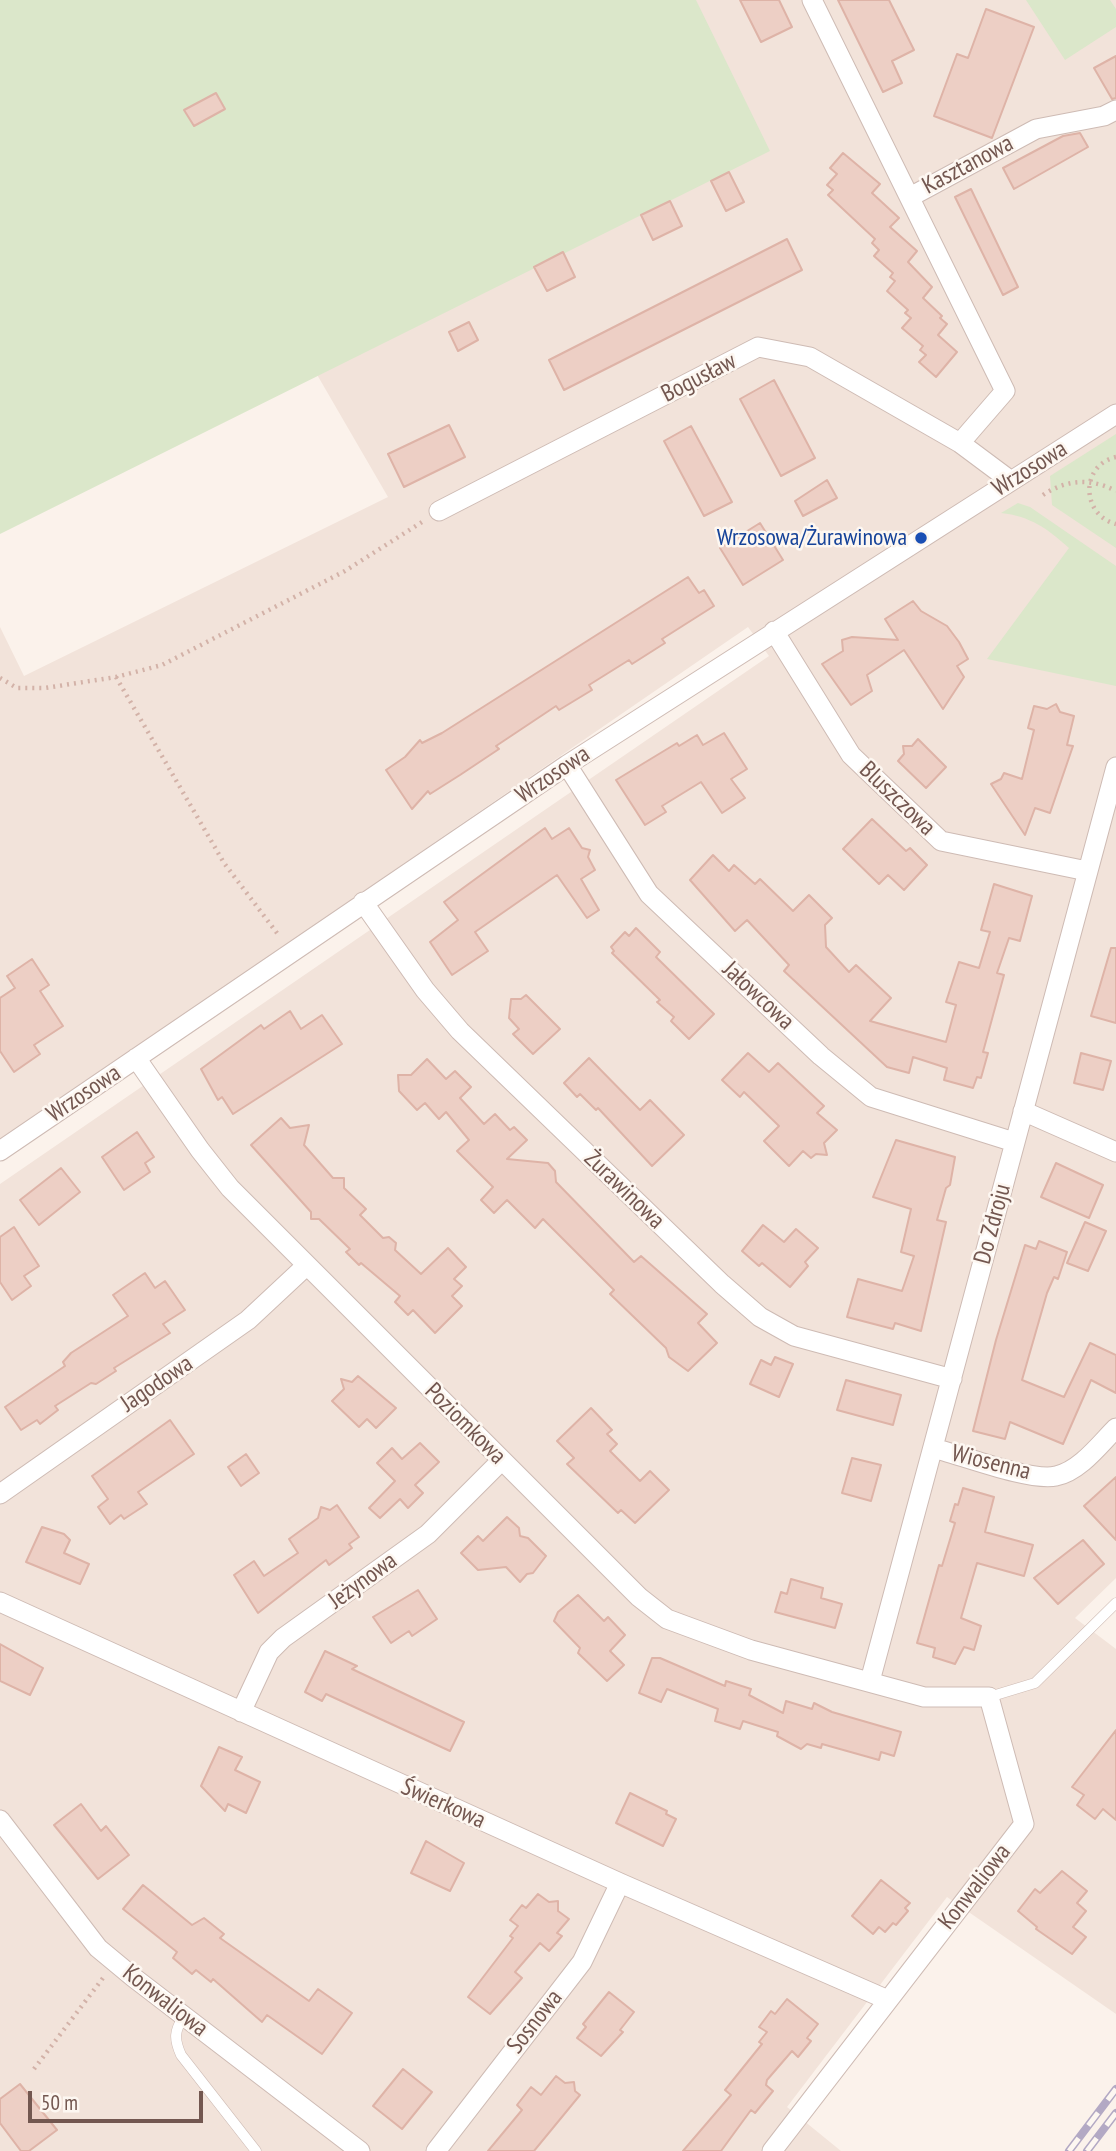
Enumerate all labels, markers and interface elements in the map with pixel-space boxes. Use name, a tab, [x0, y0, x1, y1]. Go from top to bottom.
street label: Kasztanowa	[918, 129, 1018, 201]
street label: Bogusław	[657, 347, 741, 409]
street label: Wrzosowa	[987, 435, 1073, 503]
place label: Wrzosowa/Żurawinowa	[717, 524, 907, 552]
marker: Wrzosowa/Żurawinowa	[913, 530, 929, 546]
street label: Wrzosowa	[511, 740, 595, 810]
street label: Bluszczowa	[853, 756, 941, 842]
street label: Jałowcowa	[716, 956, 800, 1036]
street label: Wrzosowa	[42, 1059, 126, 1129]
street label: Żurawinowa	[578, 1145, 670, 1235]
street label: Do Zdroju	[969, 1181, 1017, 1267]
street label: Jagodowa	[116, 1350, 198, 1418]
street label: Poziomkowa	[418, 1377, 512, 1471]
street label: Wiosenna	[949, 1439, 1033, 1487]
street label: Jeżynowa	[323, 1547, 403, 1615]
street label: Świerkowa	[396, 1773, 490, 1835]
street label: Konwaliowa	[933, 1839, 1017, 1935]
street label: Konwaliowa	[117, 1959, 213, 2043]
street label: Sosnowa	[501, 1984, 569, 2060]
scale bar	[32, 2078, 206, 2122]
text: 50 m	[41, 2089, 78, 2116]

